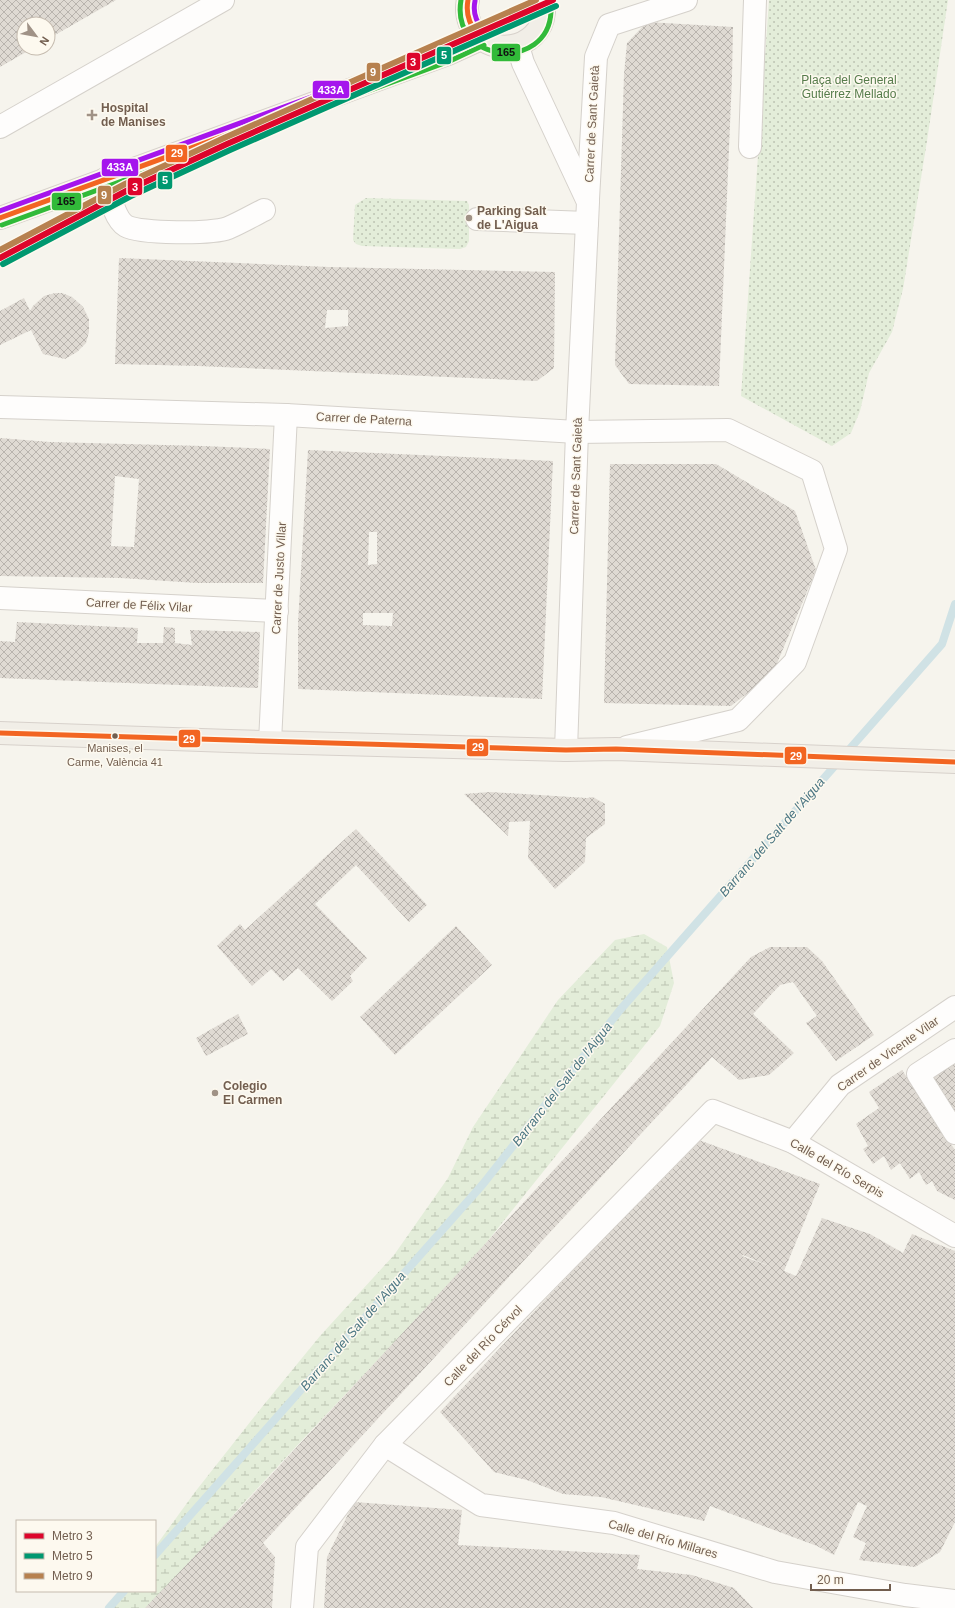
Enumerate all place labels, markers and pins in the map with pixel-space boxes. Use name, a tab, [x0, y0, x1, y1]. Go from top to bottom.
place label: Hospital de Manises	[101, 101, 166, 129]
marker: Hospital de Manises	[86, 109, 98, 121]
place label: Parking Salt de L'Aigua	[477, 204, 546, 232]
marker: Parking Salt de L'Aigua	[464, 213, 474, 223]
marker: Manises, el Carme, València 41	[110, 731, 120, 741]
place label: Manises, el Carme, València 41	[67, 742, 163, 768]
place label: Colegio El Carmen	[223, 1079, 282, 1107]
marker: Colegio El Carmen	[210, 1088, 220, 1098]

